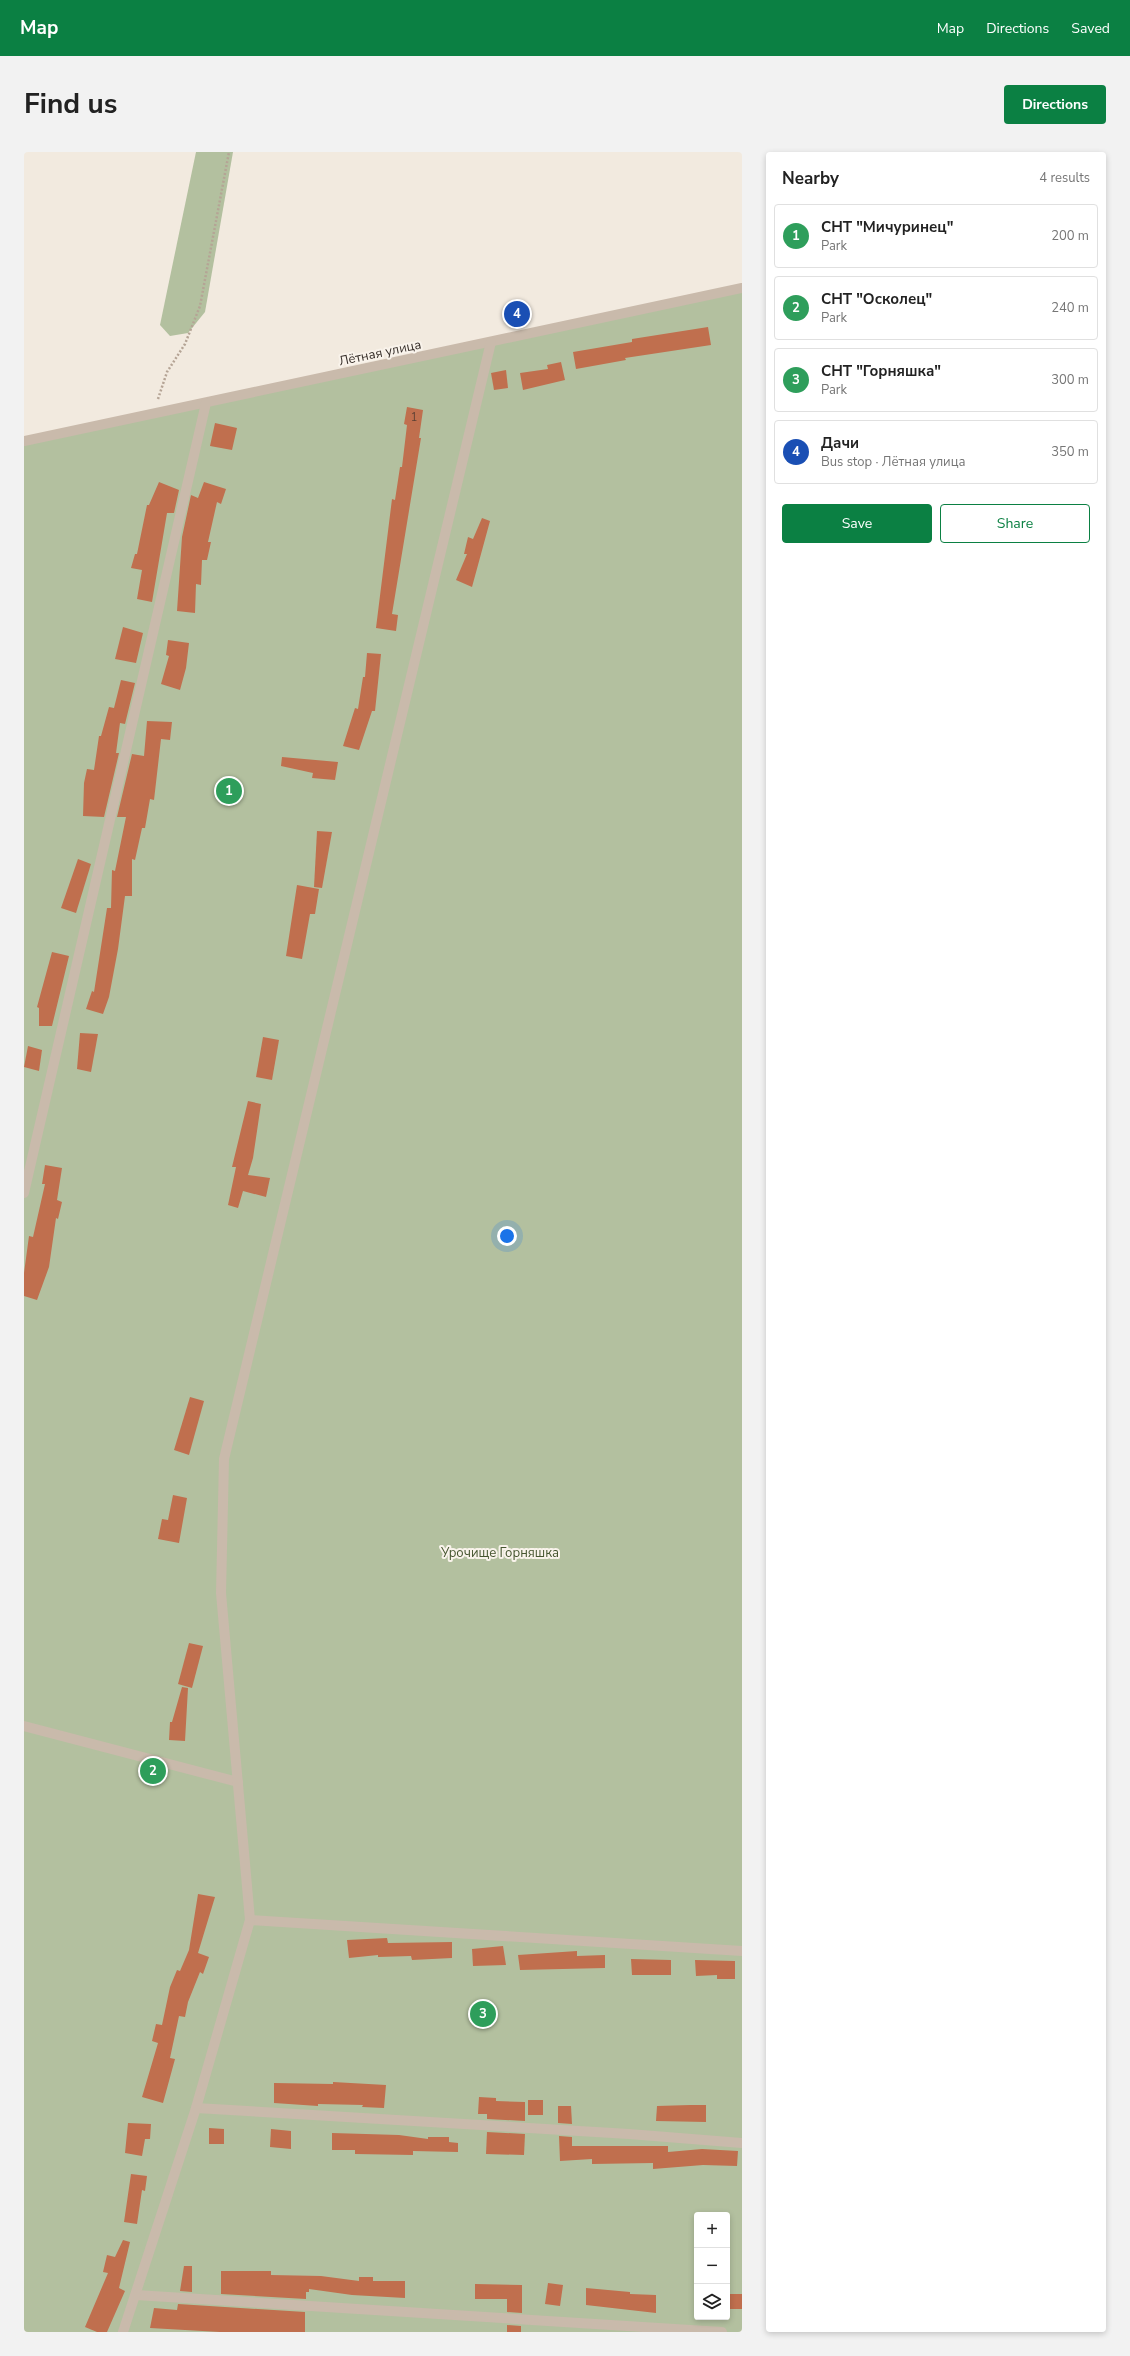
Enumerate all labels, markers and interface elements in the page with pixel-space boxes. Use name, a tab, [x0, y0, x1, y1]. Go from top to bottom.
text: Map	[20, 15, 58, 41]
text: Map	[937, 19, 964, 38]
text: Directions	[986, 19, 1049, 38]
text: Saved	[1071, 19, 1110, 38]
text: Find us	[24, 85, 118, 123]
button: Directions	[1004, 85, 1106, 124]
text: Nearby	[782, 167, 839, 190]
text: 4 results	[1039, 169, 1090, 187]
text: СНТ "Мичуринец"	[821, 217, 953, 237]
text: 1	[792, 227, 800, 245]
text: 200 m	[1051, 227, 1089, 245]
text: Park	[821, 237, 847, 255]
text: СНТ "Осколец"	[821, 289, 932, 309]
pin: 4	[504, 299, 530, 329]
text: 2	[792, 299, 800, 317]
text: 240 m	[1051, 299, 1089, 317]
text: Park	[821, 309, 847, 327]
street label: Лётная улица	[337, 335, 423, 371]
text: СНТ "Горняшка"	[821, 361, 941, 381]
text: 3	[792, 371, 800, 389]
text: 300 m	[1051, 371, 1089, 389]
text: Park	[821, 381, 847, 399]
house number: 1	[411, 410, 417, 425]
text: Дачи	[821, 433, 859, 453]
text: 4	[792, 443, 800, 461]
text: 350 m	[1051, 443, 1089, 461]
text: Bus stop · Лётная улица	[821, 453, 966, 471]
button: Save	[782, 504, 932, 543]
button: Share	[940, 504, 1090, 543]
pin: 1	[216, 776, 242, 806]
your location	[497, 1226, 517, 1246]
park label: Урочище Горняшка	[440, 1544, 559, 1562]
pin: 2	[140, 1756, 166, 1786]
pin: 3	[470, 1999, 496, 2029]
map controls	[694, 2212, 730, 2320]
button: +	[694, 2212, 730, 2248]
button: −	[694, 2248, 730, 2284]
button: layers	[694, 2284, 730, 2320]

